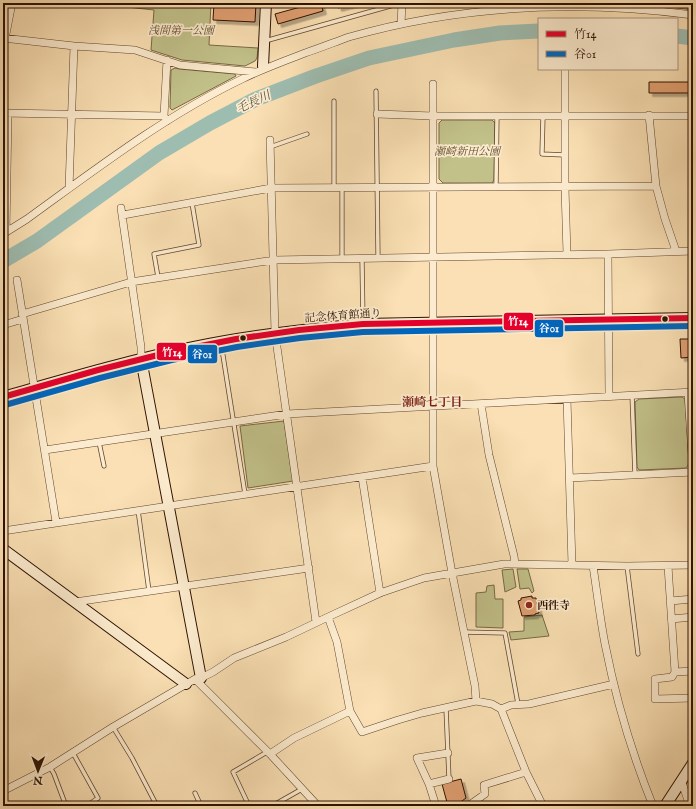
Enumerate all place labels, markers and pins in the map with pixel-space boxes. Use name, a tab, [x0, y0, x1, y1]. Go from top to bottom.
unlabelled marker	[660, 314, 670, 324]
unlabelled marker	[238, 333, 248, 343]
place label: 西徃寺	[537, 599, 570, 613]
marker: 西徃寺	[524, 600, 534, 610]

